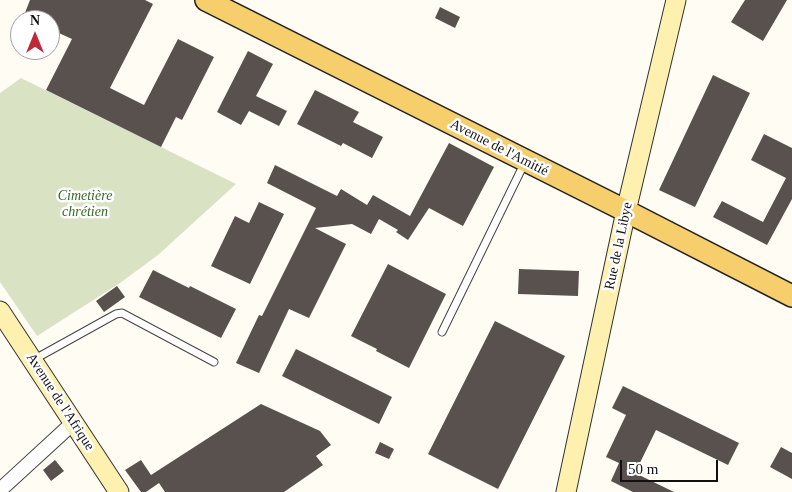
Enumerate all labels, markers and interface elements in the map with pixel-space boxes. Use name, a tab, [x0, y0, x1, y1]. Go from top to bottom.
north arrow	[10, 10, 60, 60]
text: N	[30, 13, 40, 28]
street label: Avenue de l'Amitié	[447, 116, 551, 180]
park label: Cimetière chrétien	[58, 188, 112, 220]
street label: Rue de la Libye	[602, 201, 636, 291]
street label: Avenue de l'Afrique	[22, 350, 98, 454]
scale bar	[622, 450, 720, 482]
text: 50 m	[628, 461, 658, 477]

